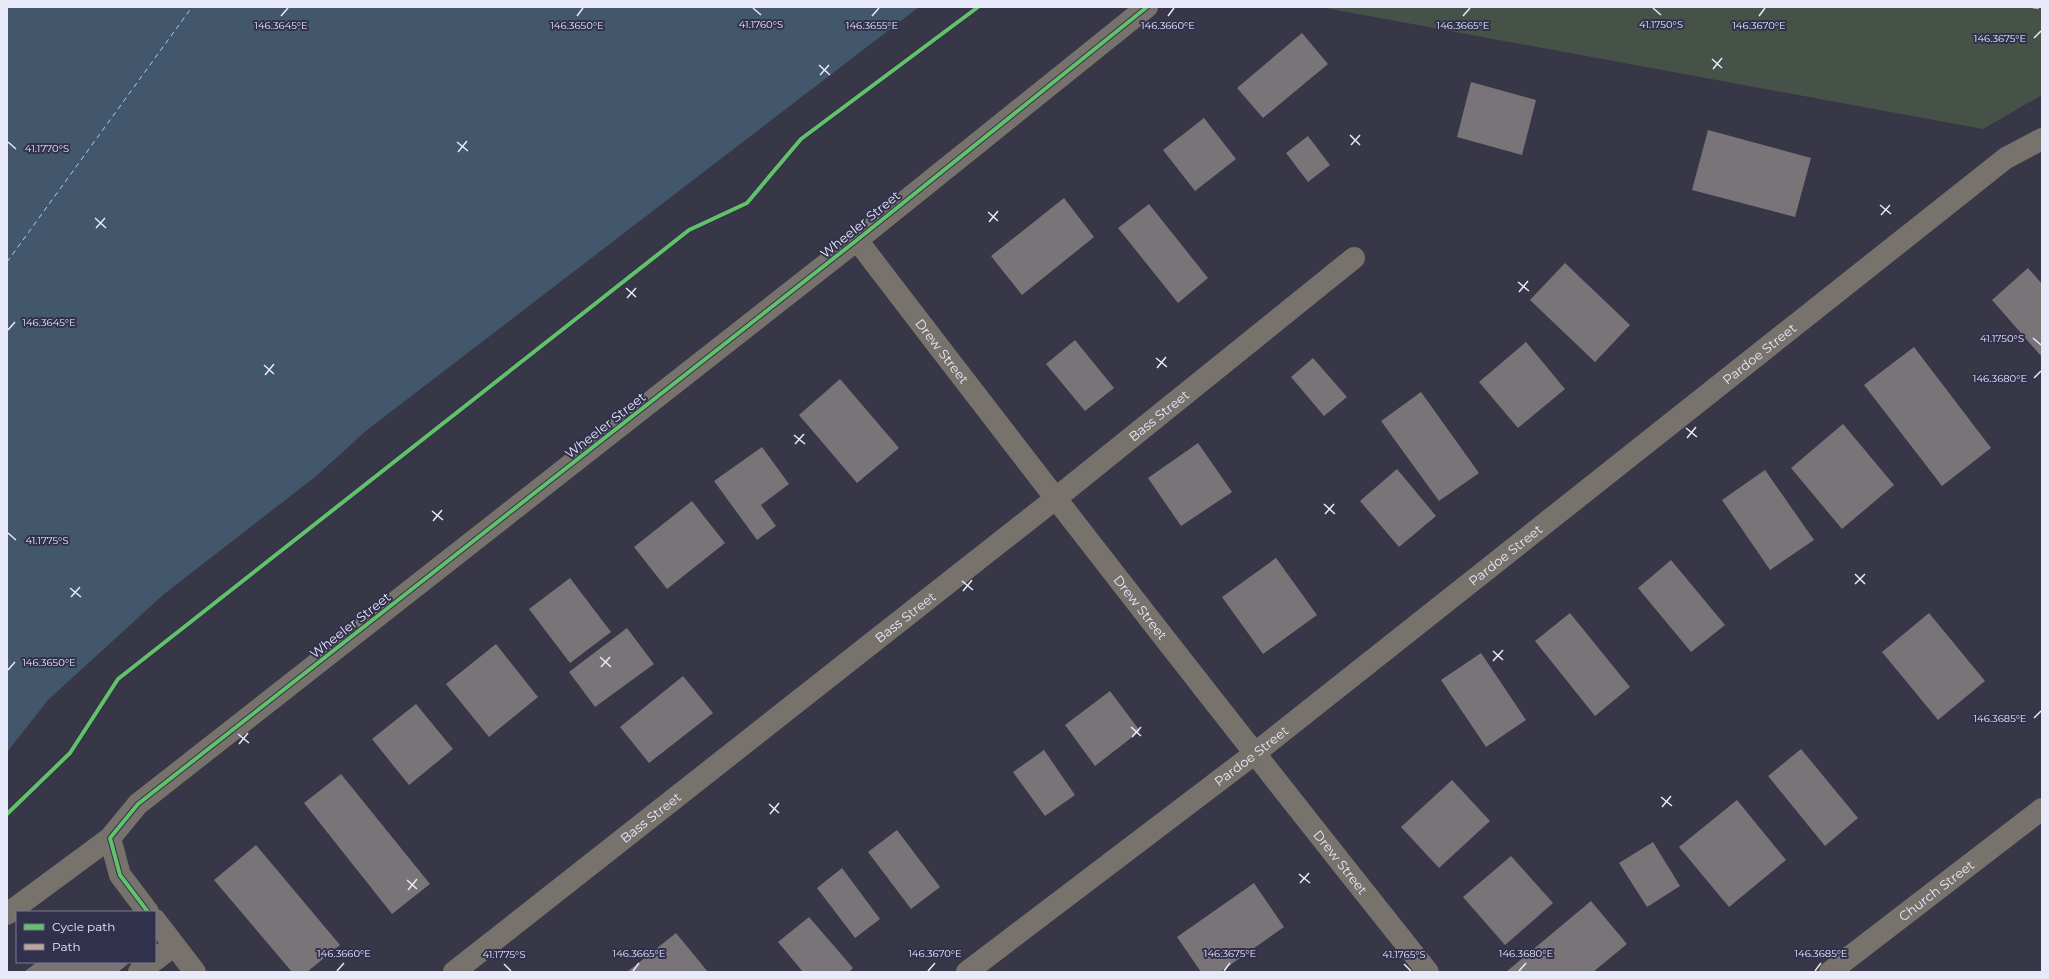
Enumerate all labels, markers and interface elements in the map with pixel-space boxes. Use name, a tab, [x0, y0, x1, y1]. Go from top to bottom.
text: 41.1760°S	[739, 18, 783, 31]
text: 41.1750°S	[1639, 18, 1683, 31]
text: 146.3645°E	[254, 19, 308, 32]
text: 146.3650°E	[550, 19, 604, 32]
text: 146.3655°E	[846, 19, 898, 32]
text: 146.3660°E	[1141, 19, 1195, 32]
text: 146.3665°E	[1437, 19, 1490, 32]
text: 146.3670°E	[1732, 19, 1786, 32]
text: 146.3675°E	[1974, 32, 2026, 45]
text: 41.1770°S	[25, 142, 69, 155]
street label: Wheeler Street	[817, 187, 903, 261]
street label: Drew Street	[912, 315, 972, 387]
text: 146.3645°E	[22, 316, 76, 329]
street label: Pardoe Street	[1719, 320, 1799, 388]
text: 41.1750°S	[1980, 332, 2024, 345]
text: 146.3680°E	[1973, 372, 2027, 385]
street label: Bass Street	[1125, 386, 1192, 445]
street label: Wheeler Street	[561, 389, 649, 461]
street label: Pardoe Street	[1465, 521, 1545, 589]
text: 41.1775°S	[25, 534, 69, 547]
street label: Drew Street	[1110, 572, 1171, 643]
street label: Bass Street	[871, 588, 939, 646]
street label: Wheeler Street	[306, 589, 394, 661]
text: 146.3650°E	[22, 656, 76, 669]
text: 146.3685°E	[1973, 712, 2027, 725]
street label: Pardoe Street	[1211, 722, 1291, 789]
street label: Bass Street	[617, 789, 684, 846]
street label: Drew Street	[1310, 827, 1371, 898]
street label: Church Street	[1895, 856, 1977, 924]
legend	[16, 911, 156, 963]
text: Cycle path	[52, 919, 115, 934]
text: Path	[52, 939, 81, 954]
text: 146.3660°E	[317, 947, 371, 960]
text: 146.3665°E	[613, 947, 666, 960]
text: 146.3670°E	[908, 947, 962, 960]
text: 146.3675°E	[1204, 947, 1256, 960]
text: 146.3680°E	[1499, 947, 1553, 960]
text: 146.3685°E	[1794, 947, 1848, 960]
text: 41.1775°S	[482, 948, 526, 961]
text: 41.1765°S	[1382, 948, 1426, 961]

